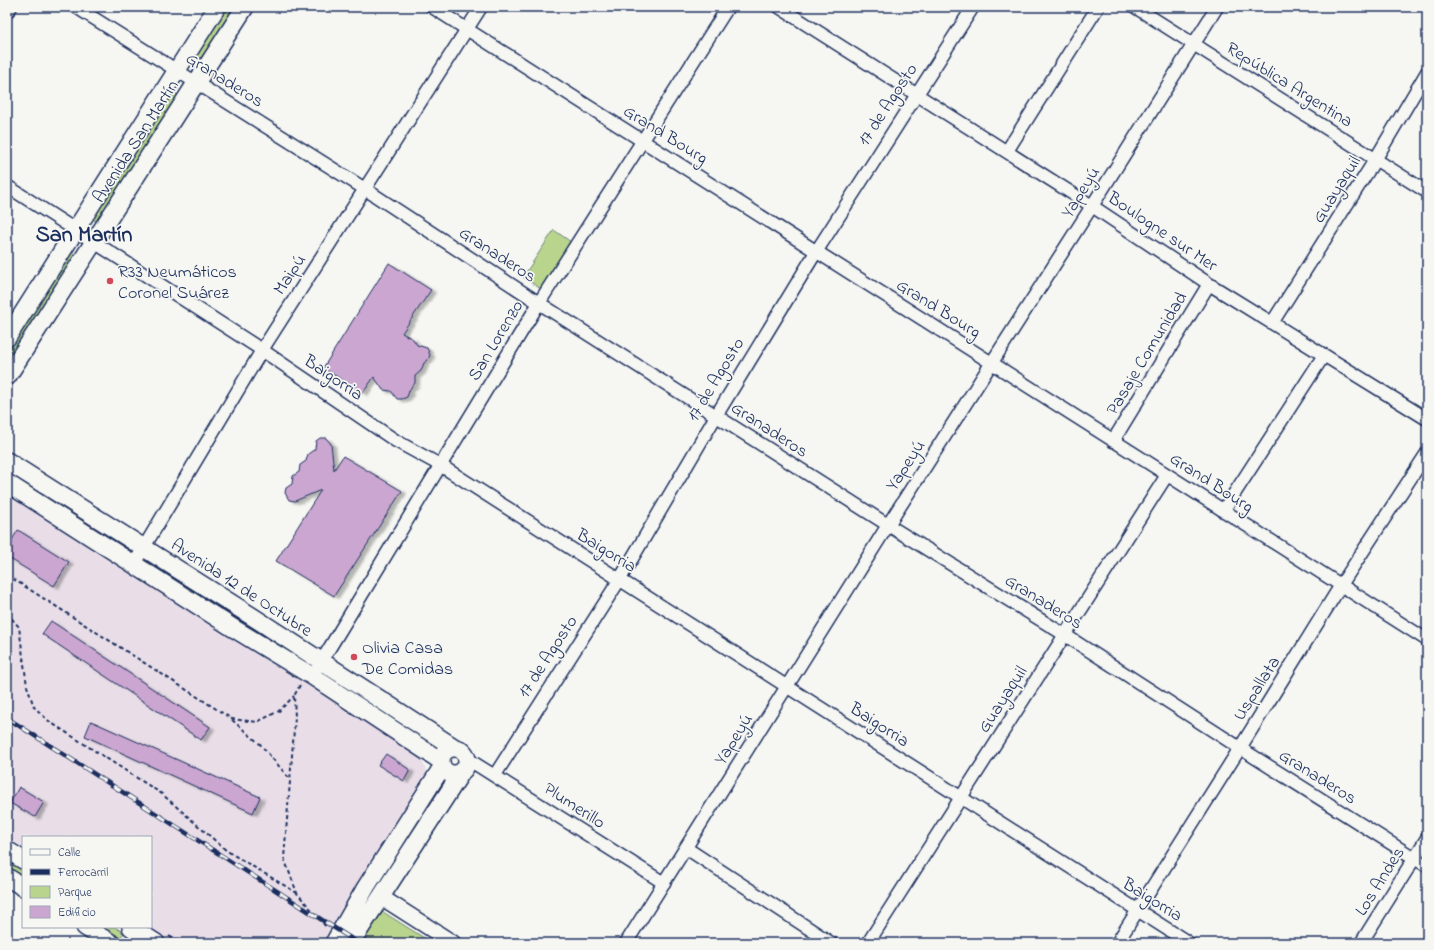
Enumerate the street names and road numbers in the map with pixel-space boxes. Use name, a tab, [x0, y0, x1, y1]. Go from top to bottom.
street label: República Argentina	[1220, 36, 1357, 136]
street label: Granaderos	[180, 46, 268, 115]
street label: 17 de Agosto	[852, 59, 926, 152]
street label: Avenida San Martín	[87, 75, 186, 209]
street label: Grand Bourg	[617, 99, 712, 173]
street label: Guayaquil	[1307, 151, 1369, 229]
street label: Yapeyú	[1056, 162, 1108, 224]
street label: Boulogne sur Mer	[1100, 186, 1222, 280]
street label: Granaderos	[453, 221, 541, 290]
street label: Maipú	[268, 250, 314, 301]
street label: Grand Bourg	[890, 273, 985, 347]
street label: Pasaje Comunidad	[1101, 287, 1195, 421]
street label: San Lorenzo	[462, 296, 531, 386]
street label: 17 de Agosto	[682, 333, 753, 427]
street label: Baigorria	[297, 349, 368, 409]
street label: Granaderos	[725, 396, 813, 465]
street label: Yapeyú	[880, 435, 933, 497]
street label: Grand Bourg	[1163, 447, 1258, 521]
street label: Baigorria	[569, 522, 641, 581]
street label: Avenida 12 de Octubre	[165, 533, 318, 645]
street label: Granaderos	[999, 568, 1087, 637]
street label: 17 de Agosto	[512, 611, 586, 704]
street label: Uspallata	[1228, 652, 1288, 726]
street label: Guayaquil	[972, 662, 1035, 739]
street label: Baigorria	[842, 696, 914, 756]
street label: Yapeyú	[709, 709, 761, 771]
street label: Granaderos	[1273, 743, 1361, 812]
street label: Plumerillo	[538, 777, 610, 836]
street label: Los Andes	[1349, 843, 1412, 922]
street label: Baigorria	[1115, 871, 1187, 930]

